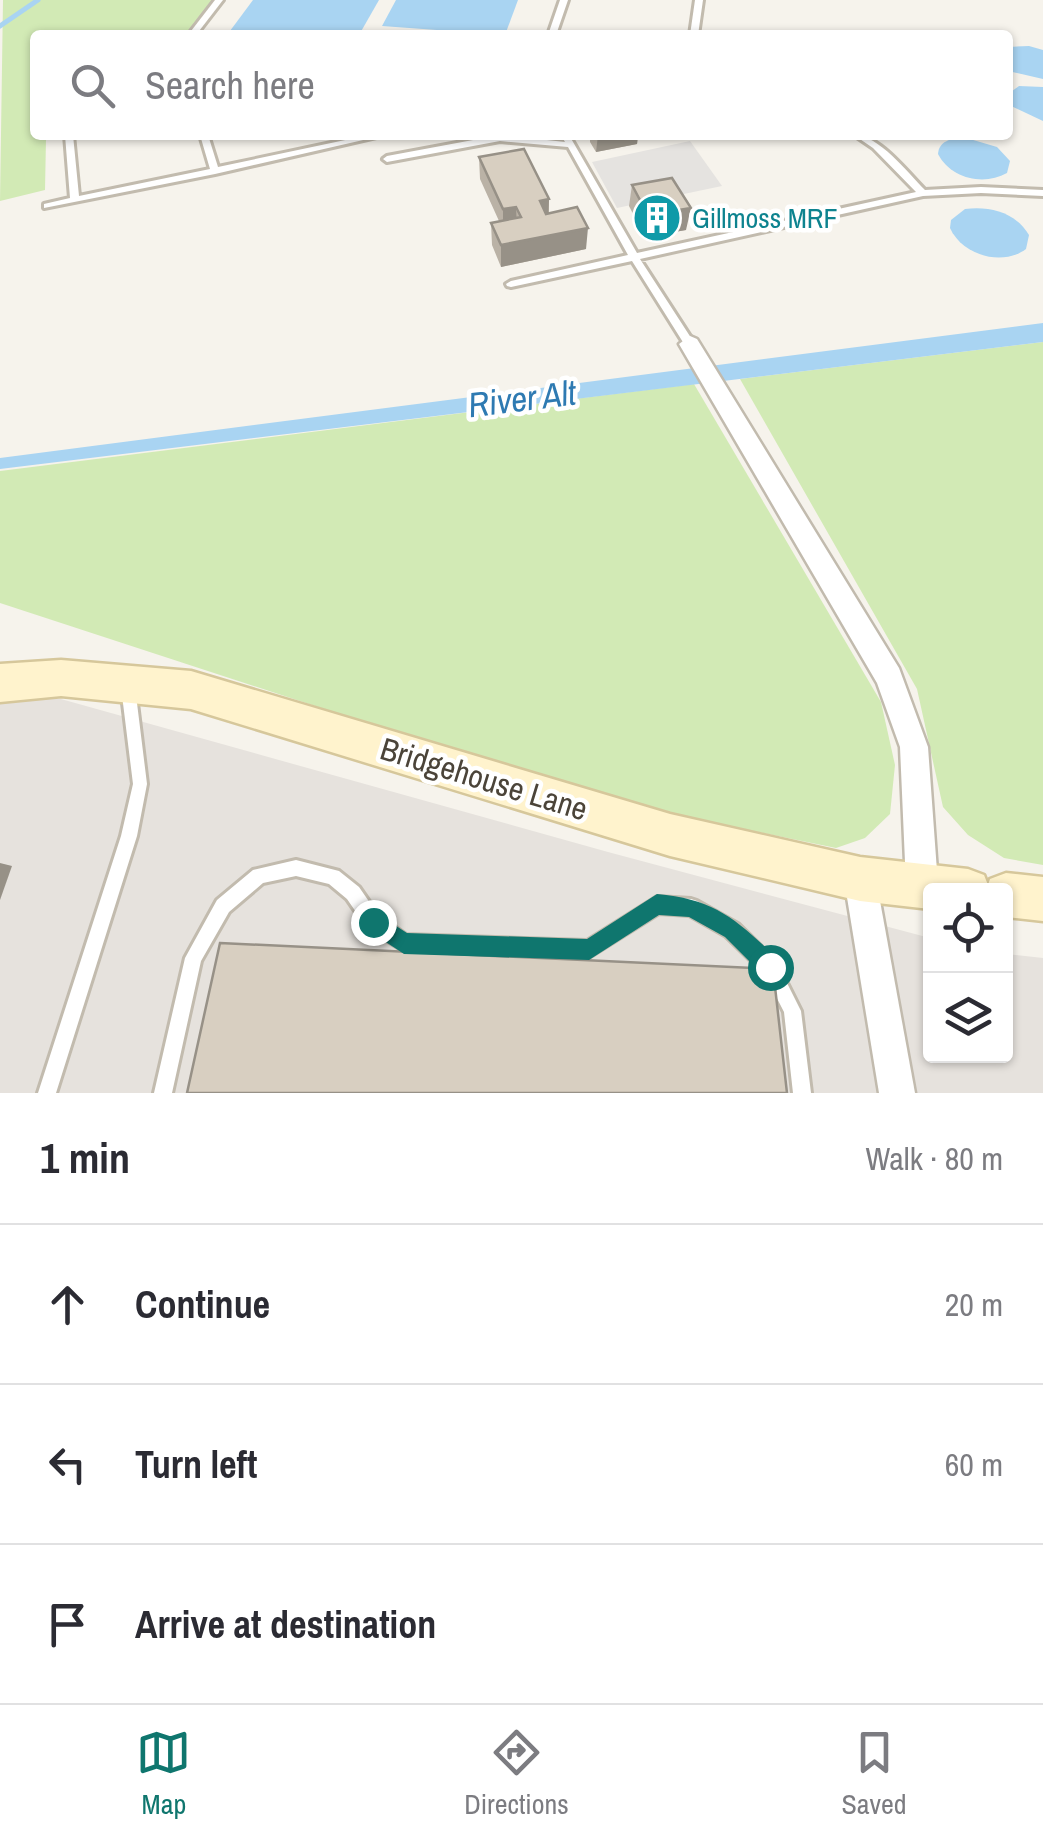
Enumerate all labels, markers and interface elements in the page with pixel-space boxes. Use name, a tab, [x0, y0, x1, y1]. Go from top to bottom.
search box	[30, 30, 1013, 140]
icon: search	[65, 58, 120, 113]
text: Search here	[145, 60, 315, 111]
building icon: Gillmoss MRF	[631, 192, 683, 244]
place label: Gillmoss MRF	[692, 199, 837, 237]
water label: River Alt	[465, 368, 579, 428]
street label: Bridgehouse Lane	[375, 727, 593, 830]
map controls	[923, 883, 1013, 1063]
button: locate	[923, 883, 1013, 973]
route end	[351, 900, 397, 946]
route start	[748, 945, 794, 991]
button: layers	[923, 973, 1013, 1063]
text: 1 min	[40, 1130, 130, 1186]
text: Walk · 80 m	[865, 1137, 1003, 1180]
icon: ahead	[40, 1277, 95, 1332]
text: Continue	[135, 1279, 270, 1330]
text: 20 m	[945, 1283, 1003, 1326]
icon: left	[40, 1437, 95, 1492]
text: Turn left	[135, 1439, 257, 1490]
text: 60 m	[945, 1443, 1003, 1486]
icon: arrive	[40, 1597, 95, 1652]
text: Arrive at destination	[135, 1599, 436, 1650]
tab: Map	[136, 1725, 191, 1823]
tab: Directions	[464, 1725, 569, 1823]
tab: Saved	[842, 1725, 907, 1823]

